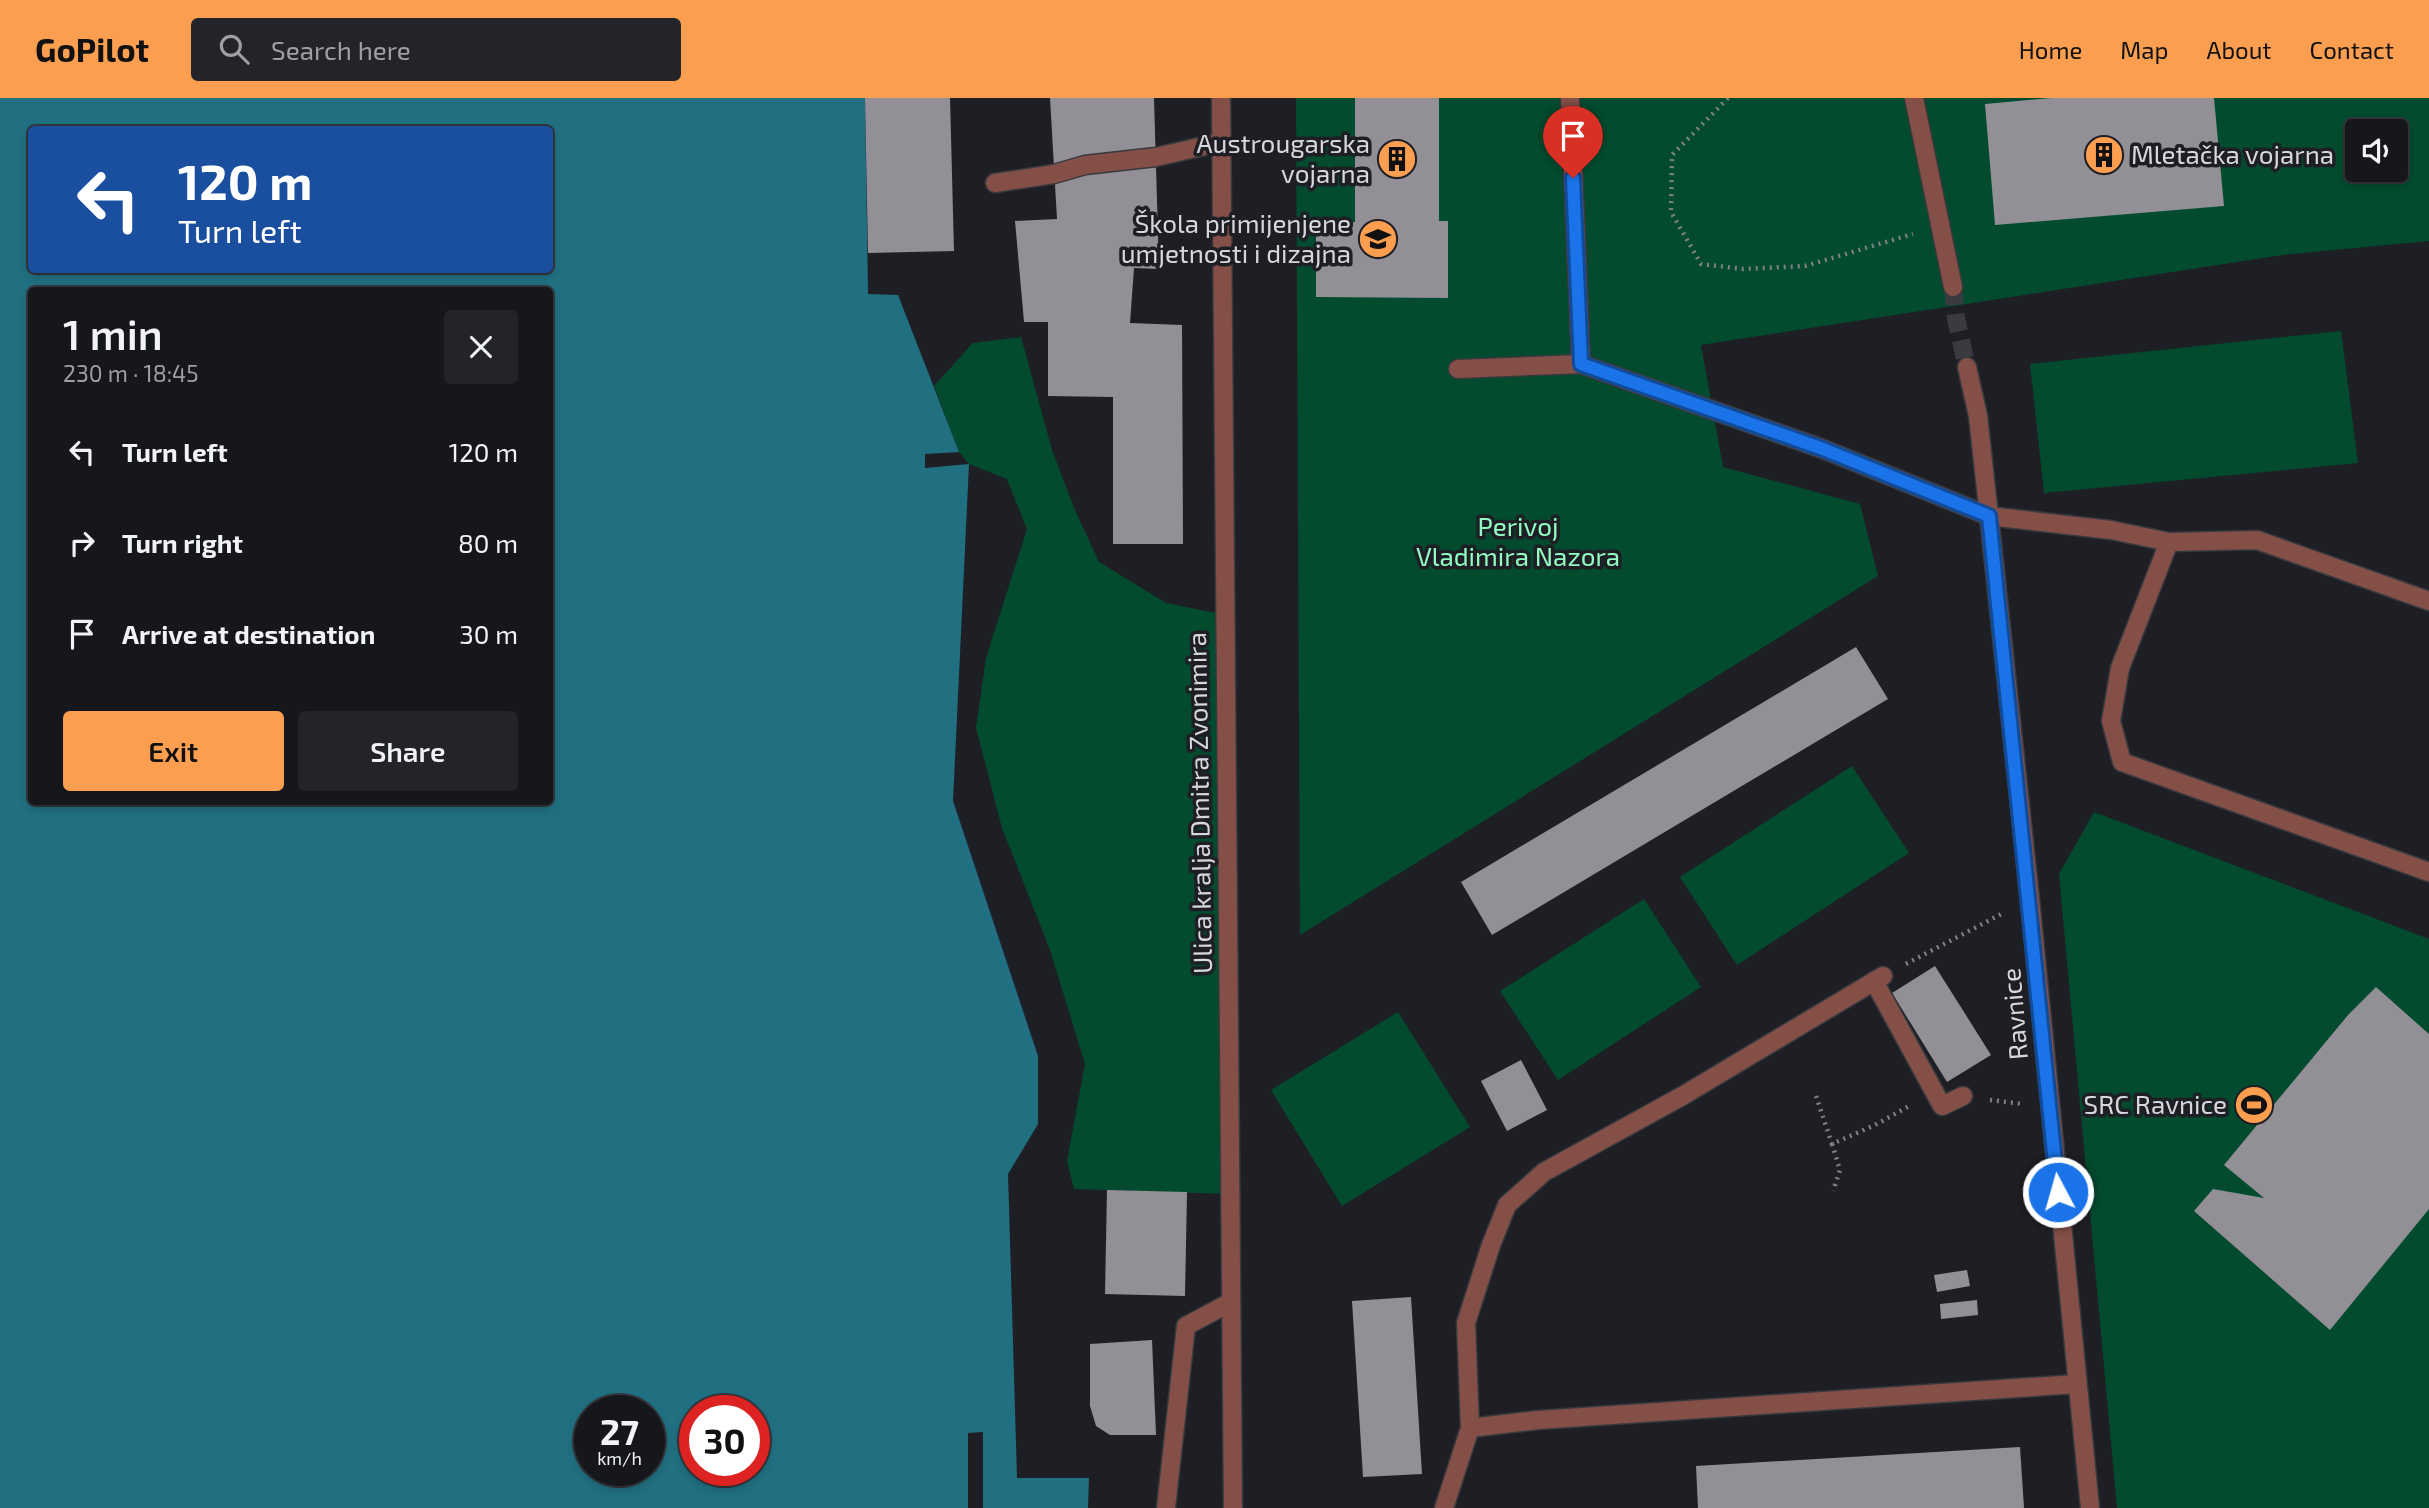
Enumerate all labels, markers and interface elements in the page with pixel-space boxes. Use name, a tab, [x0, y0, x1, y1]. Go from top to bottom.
search box	[191, 18, 681, 81]
text: GoPilot	[35, 29, 149, 69]
icon: search	[215, 30, 253, 68]
text: Search here	[271, 34, 411, 65]
text: Home	[2019, 35, 2082, 64]
text: Map	[2120, 35, 2168, 64]
text: About	[2206, 35, 2272, 64]
text: Contact	[2310, 35, 2394, 64]
pin	[1543, 106, 1603, 178]
icon: arrive	[1554, 117, 1592, 155]
map controls	[2345, 119, 2408, 182]
button: sound	[2345, 119, 2408, 182]
place label: Austrougarska vojarna	[1196, 127, 1370, 188]
building icon: Mletačka vojarna	[2083, 134, 2125, 176]
building icon: Austrougarska vojarna	[1376, 138, 1418, 180]
place label: Mletačka vojarna	[2131, 138, 2334, 169]
text: 120 m	[178, 151, 312, 210]
icon: left	[63, 154, 154, 245]
place label: Škola primijenjene umjetnosti i dizajna	[1121, 207, 1351, 268]
text: Turn left	[178, 211, 302, 249]
school or university icon: Škola primijenjene umjetnosti i dizajna	[1357, 218, 1399, 260]
text: 1 min	[63, 308, 163, 358]
button: close	[444, 310, 518, 384]
text: 230 m · 18:45	[63, 359, 199, 387]
icon: left	[63, 433, 101, 471]
text: Turn left	[122, 436, 228, 467]
text: 120 m	[449, 436, 518, 467]
park label: Perivoj Vladimira Nazora	[1416, 510, 1620, 571]
icon: right	[63, 524, 101, 562]
text: Turn right	[122, 527, 243, 558]
text: 80 m	[458, 527, 518, 558]
icon: arrive	[63, 615, 101, 653]
text: Arrive at destination	[122, 618, 375, 649]
text: 30 m	[459, 618, 518, 649]
street label: Ulica kralja Dmitra Zvonimira	[1180, 632, 1217, 974]
button: Exit	[63, 711, 284, 791]
button: Share	[298, 711, 518, 791]
street label: Ravnice	[1994, 967, 2033, 1061]
sports icon: SRC Ravnice	[2233, 1084, 2275, 1126]
place label: SRC Ravnice	[2084, 1088, 2227, 1119]
position arrow	[2021, 1155, 2095, 1229]
speed limit sign: 30	[679, 1395, 770, 1486]
text: 27	[600, 1410, 639, 1452]
text: km/h	[597, 1447, 642, 1469]

